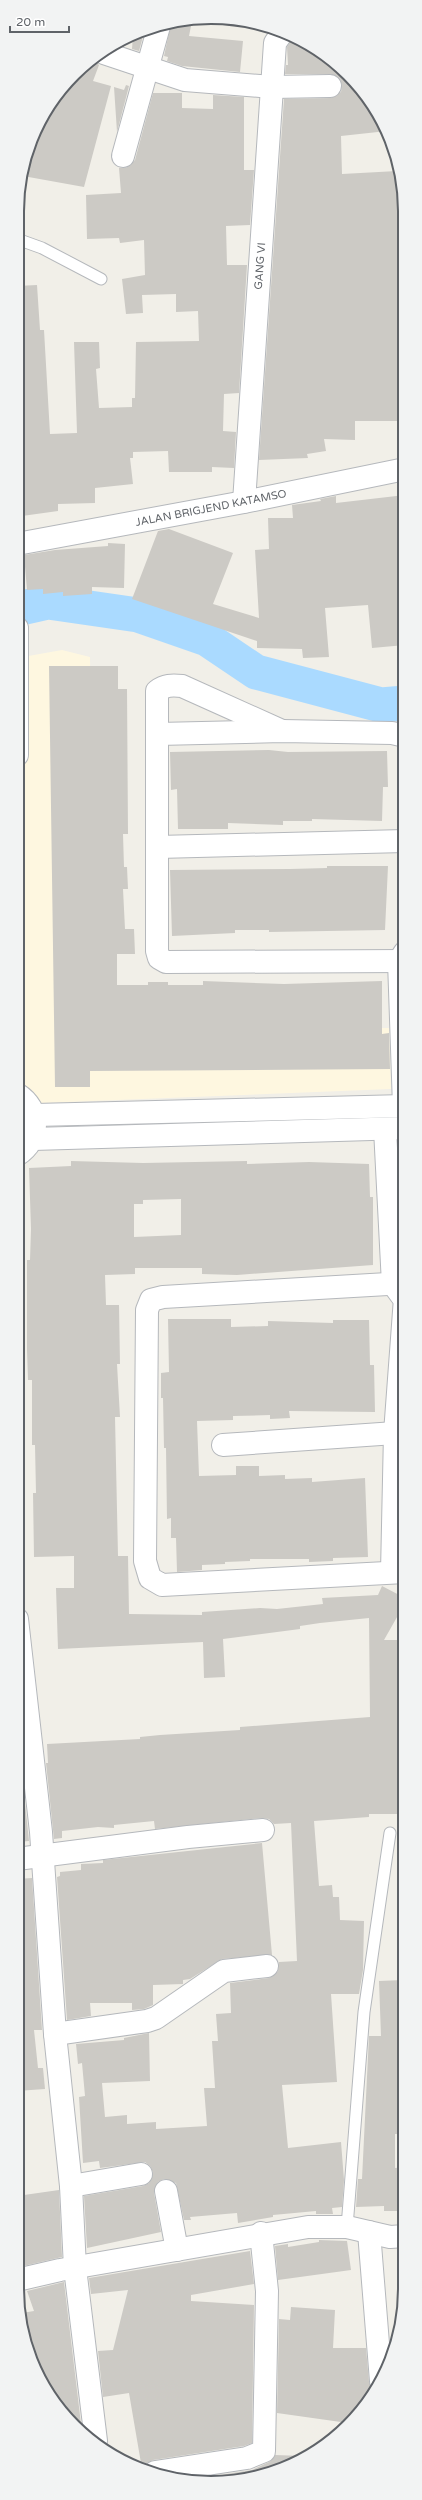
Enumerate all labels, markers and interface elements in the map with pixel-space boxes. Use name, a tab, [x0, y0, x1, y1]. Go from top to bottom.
scale bar	[10, 8, 69, 34]
text: 20 m	[16, 15, 45, 29]
street label: GANG VI	[252, 242, 268, 290]
street label: JALAN BRIGJEND KATAMSO	[134, 487, 288, 529]

